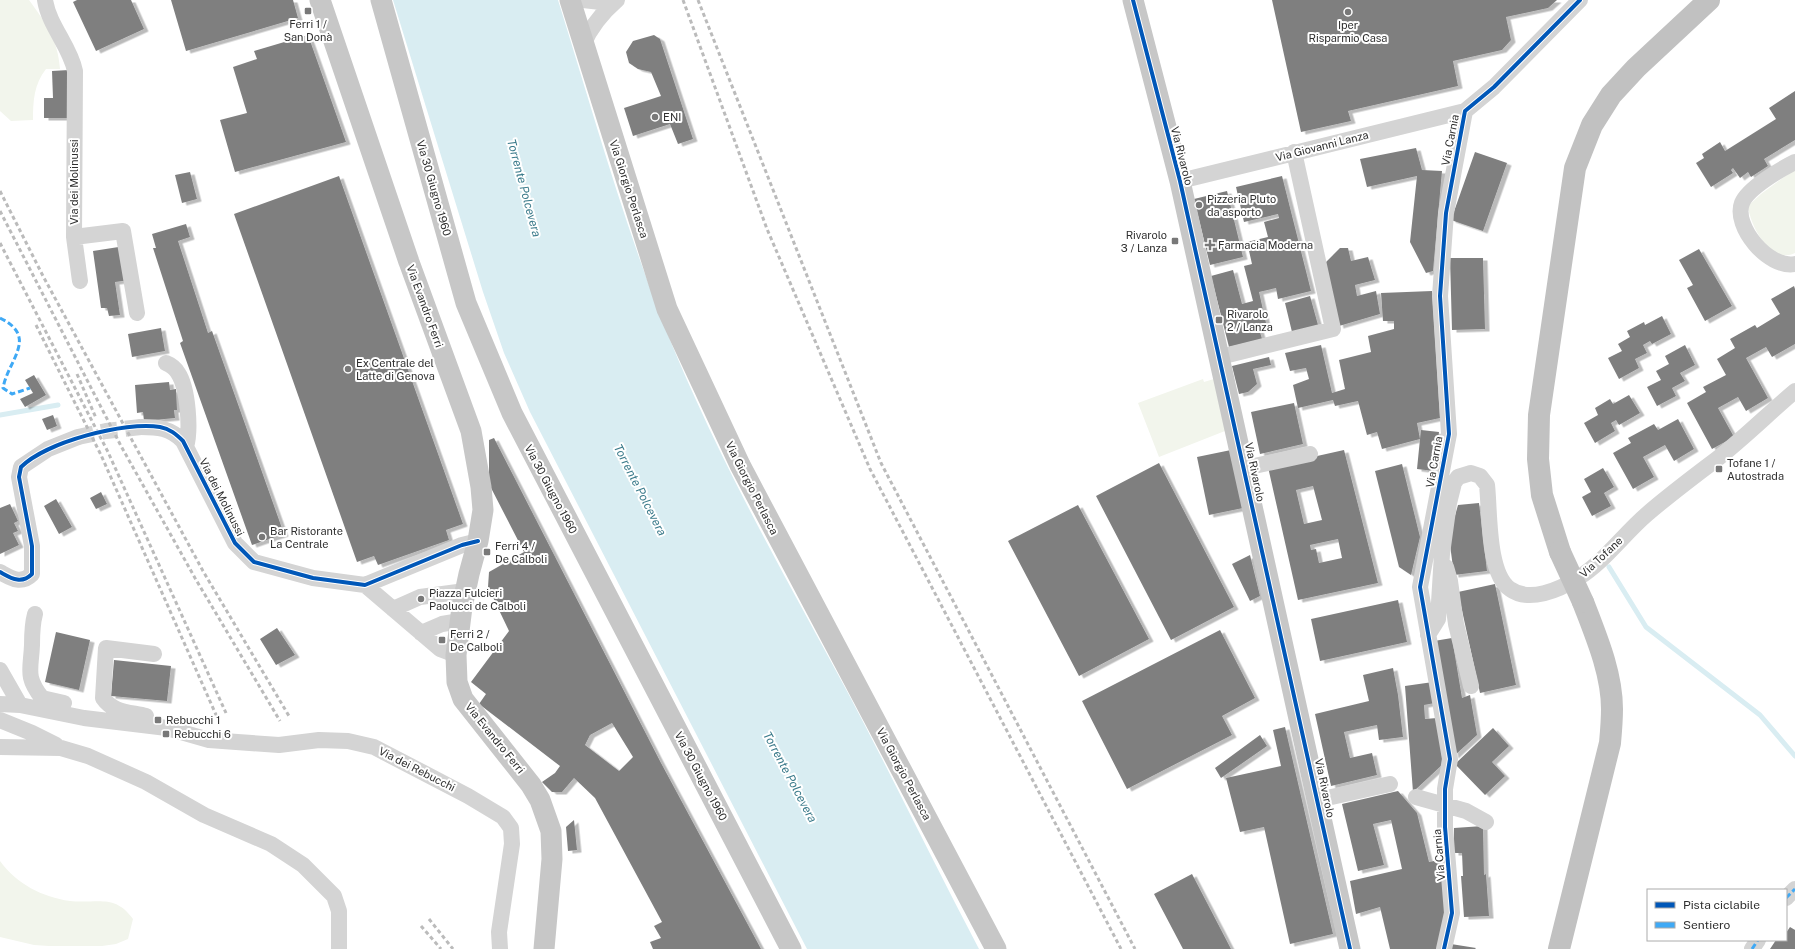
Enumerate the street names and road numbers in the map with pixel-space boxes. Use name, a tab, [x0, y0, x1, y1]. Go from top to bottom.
street label: Via Carnia	[1439, 113, 1461, 167]
street label: Via Rivarolo	[1169, 125, 1195, 187]
street label: Via Giovanni Lanza	[1274, 129, 1370, 163]
street label: Via Giorgio Perlasca	[607, 138, 651, 240]
street label: Via dei Molinussi	[68, 139, 80, 225]
street label: Via 30 Giugno 1960	[415, 139, 453, 238]
street label: Via Evandro Ferri	[404, 263, 446, 349]
street label: Via Carnia	[1424, 435, 1444, 489]
street label: Via Giorgio Perlasca	[723, 440, 781, 536]
street label: Via Rivarolo	[1243, 441, 1267, 503]
street label: Via 30 Giugno 1960	[522, 442, 580, 536]
street label: Via dei Molinussi	[197, 456, 247, 538]
street label: Via Tofane	[1577, 534, 1625, 580]
street label: Via Evandro Ferri	[463, 700, 527, 776]
street label: Via Giorgio Perlasca	[875, 726, 933, 822]
street label: Via 30 Giugno 1960	[672, 729, 730, 823]
street label: Via dei Rebucchi	[377, 745, 457, 793]
street label: Via Rivarolo	[1313, 757, 1337, 819]
street label: Via Carnia	[1431, 829, 1447, 881]

